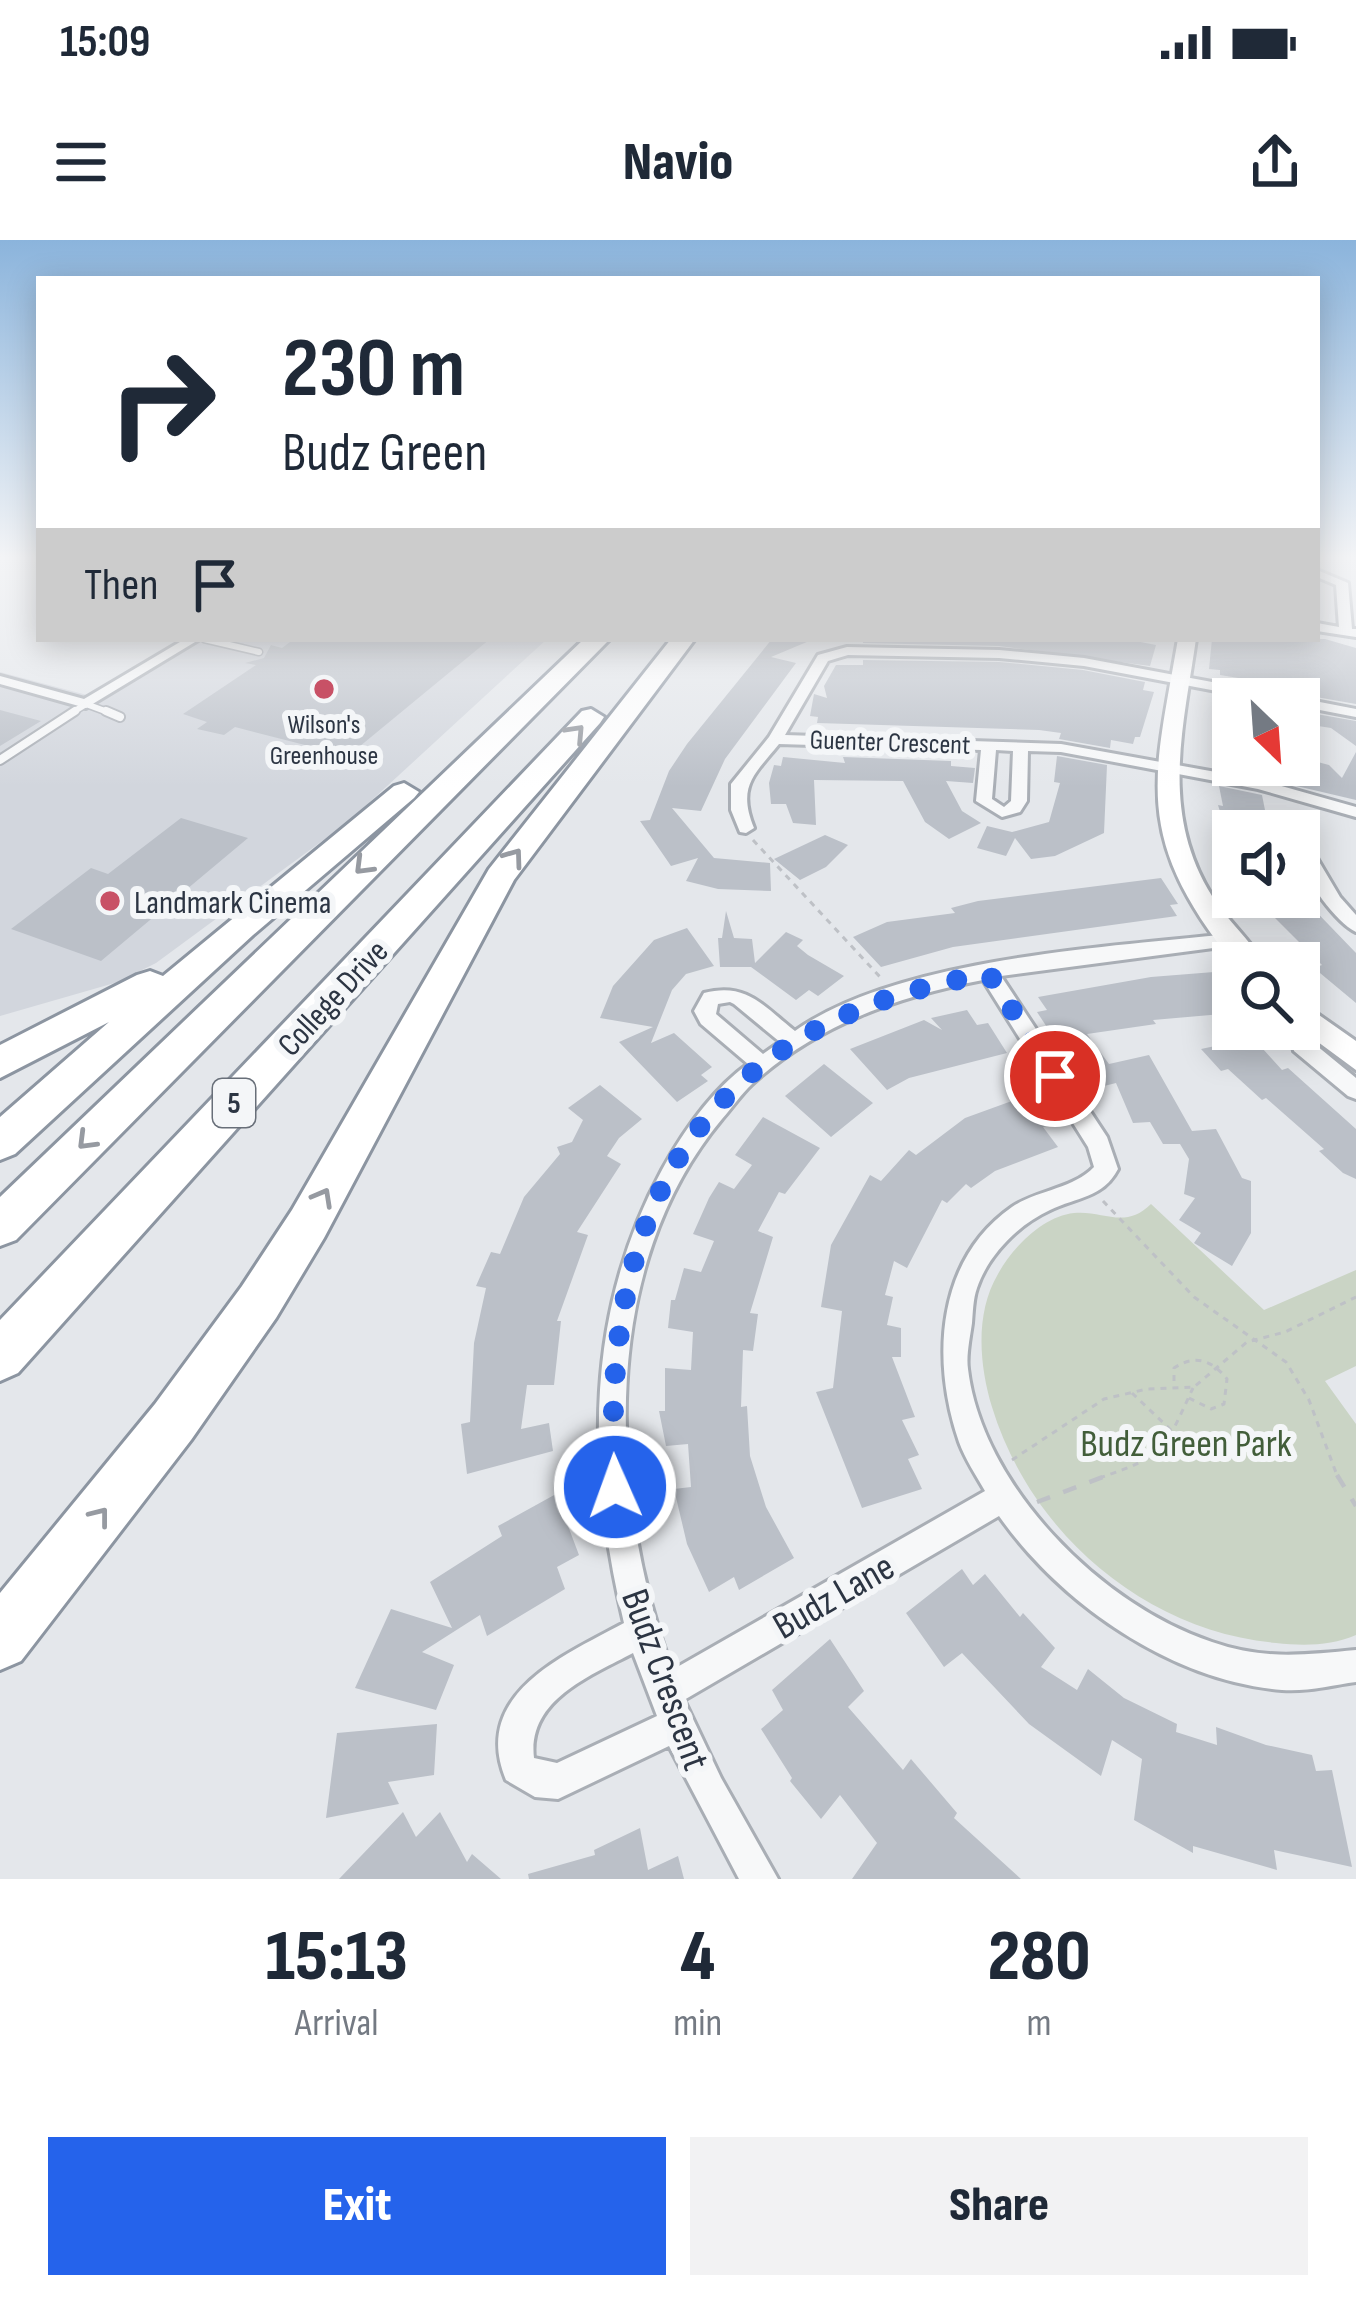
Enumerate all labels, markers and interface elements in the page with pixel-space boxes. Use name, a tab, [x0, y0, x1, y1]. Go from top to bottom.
text: 15:09	[60, 15, 150, 70]
icon: menu	[48, 129, 114, 195]
icon: share	[1242, 129, 1308, 195]
text: Navio	[623, 130, 733, 195]
text: 230 m	[282, 319, 465, 420]
icon: right	[84, 324, 240, 480]
text: Budz Green	[282, 421, 487, 486]
icon: arrive	[182, 552, 248, 618]
text: Then	[84, 558, 158, 613]
marker: Wilson's Greenhouse	[311, 676, 337, 702]
north arrow	[1212, 678, 1320, 786]
map controls	[1212, 678, 1320, 1050]
place label: Wilson's Greenhouse	[270, 709, 378, 772]
street label: Guenter Crescent	[809, 724, 971, 762]
one-way arrow	[562, 726, 583, 747]
button: sound	[1212, 810, 1320, 918]
one-way arrow	[500, 848, 522, 870]
one-way arrow	[355, 852, 377, 874]
place label: Landmark Cinema	[134, 883, 331, 923]
marker: Landmark Cinema	[97, 888, 123, 914]
street label: College Drive	[270, 932, 397, 1065]
button: search	[1212, 942, 1320, 1050]
pin	[1004, 1025, 1106, 1127]
icon: arrive	[1022, 1043, 1088, 1109]
road number: 5	[213, 1079, 255, 1127]
one-way arrow	[78, 1126, 100, 1148]
one-way arrow	[309, 1188, 332, 1209]
park label: Budz Green Park	[1080, 1421, 1292, 1468]
position arrow	[552, 1424, 678, 1550]
one-way arrow	[86, 1508, 107, 1530]
street label: Budz Lane	[765, 1544, 903, 1651]
street label: Budz Crescent	[610, 1583, 719, 1777]
text: 15:13	[265, 1914, 408, 2001]
text: 4	[680, 1914, 715, 2001]
text: 280	[988, 1914, 1091, 2001]
text: Arrival	[295, 2000, 379, 2047]
text: min	[673, 2000, 722, 2047]
text: m	[1027, 2000, 1052, 2047]
button: Exit	[48, 2137, 666, 2275]
button: Share	[690, 2137, 1308, 2275]

